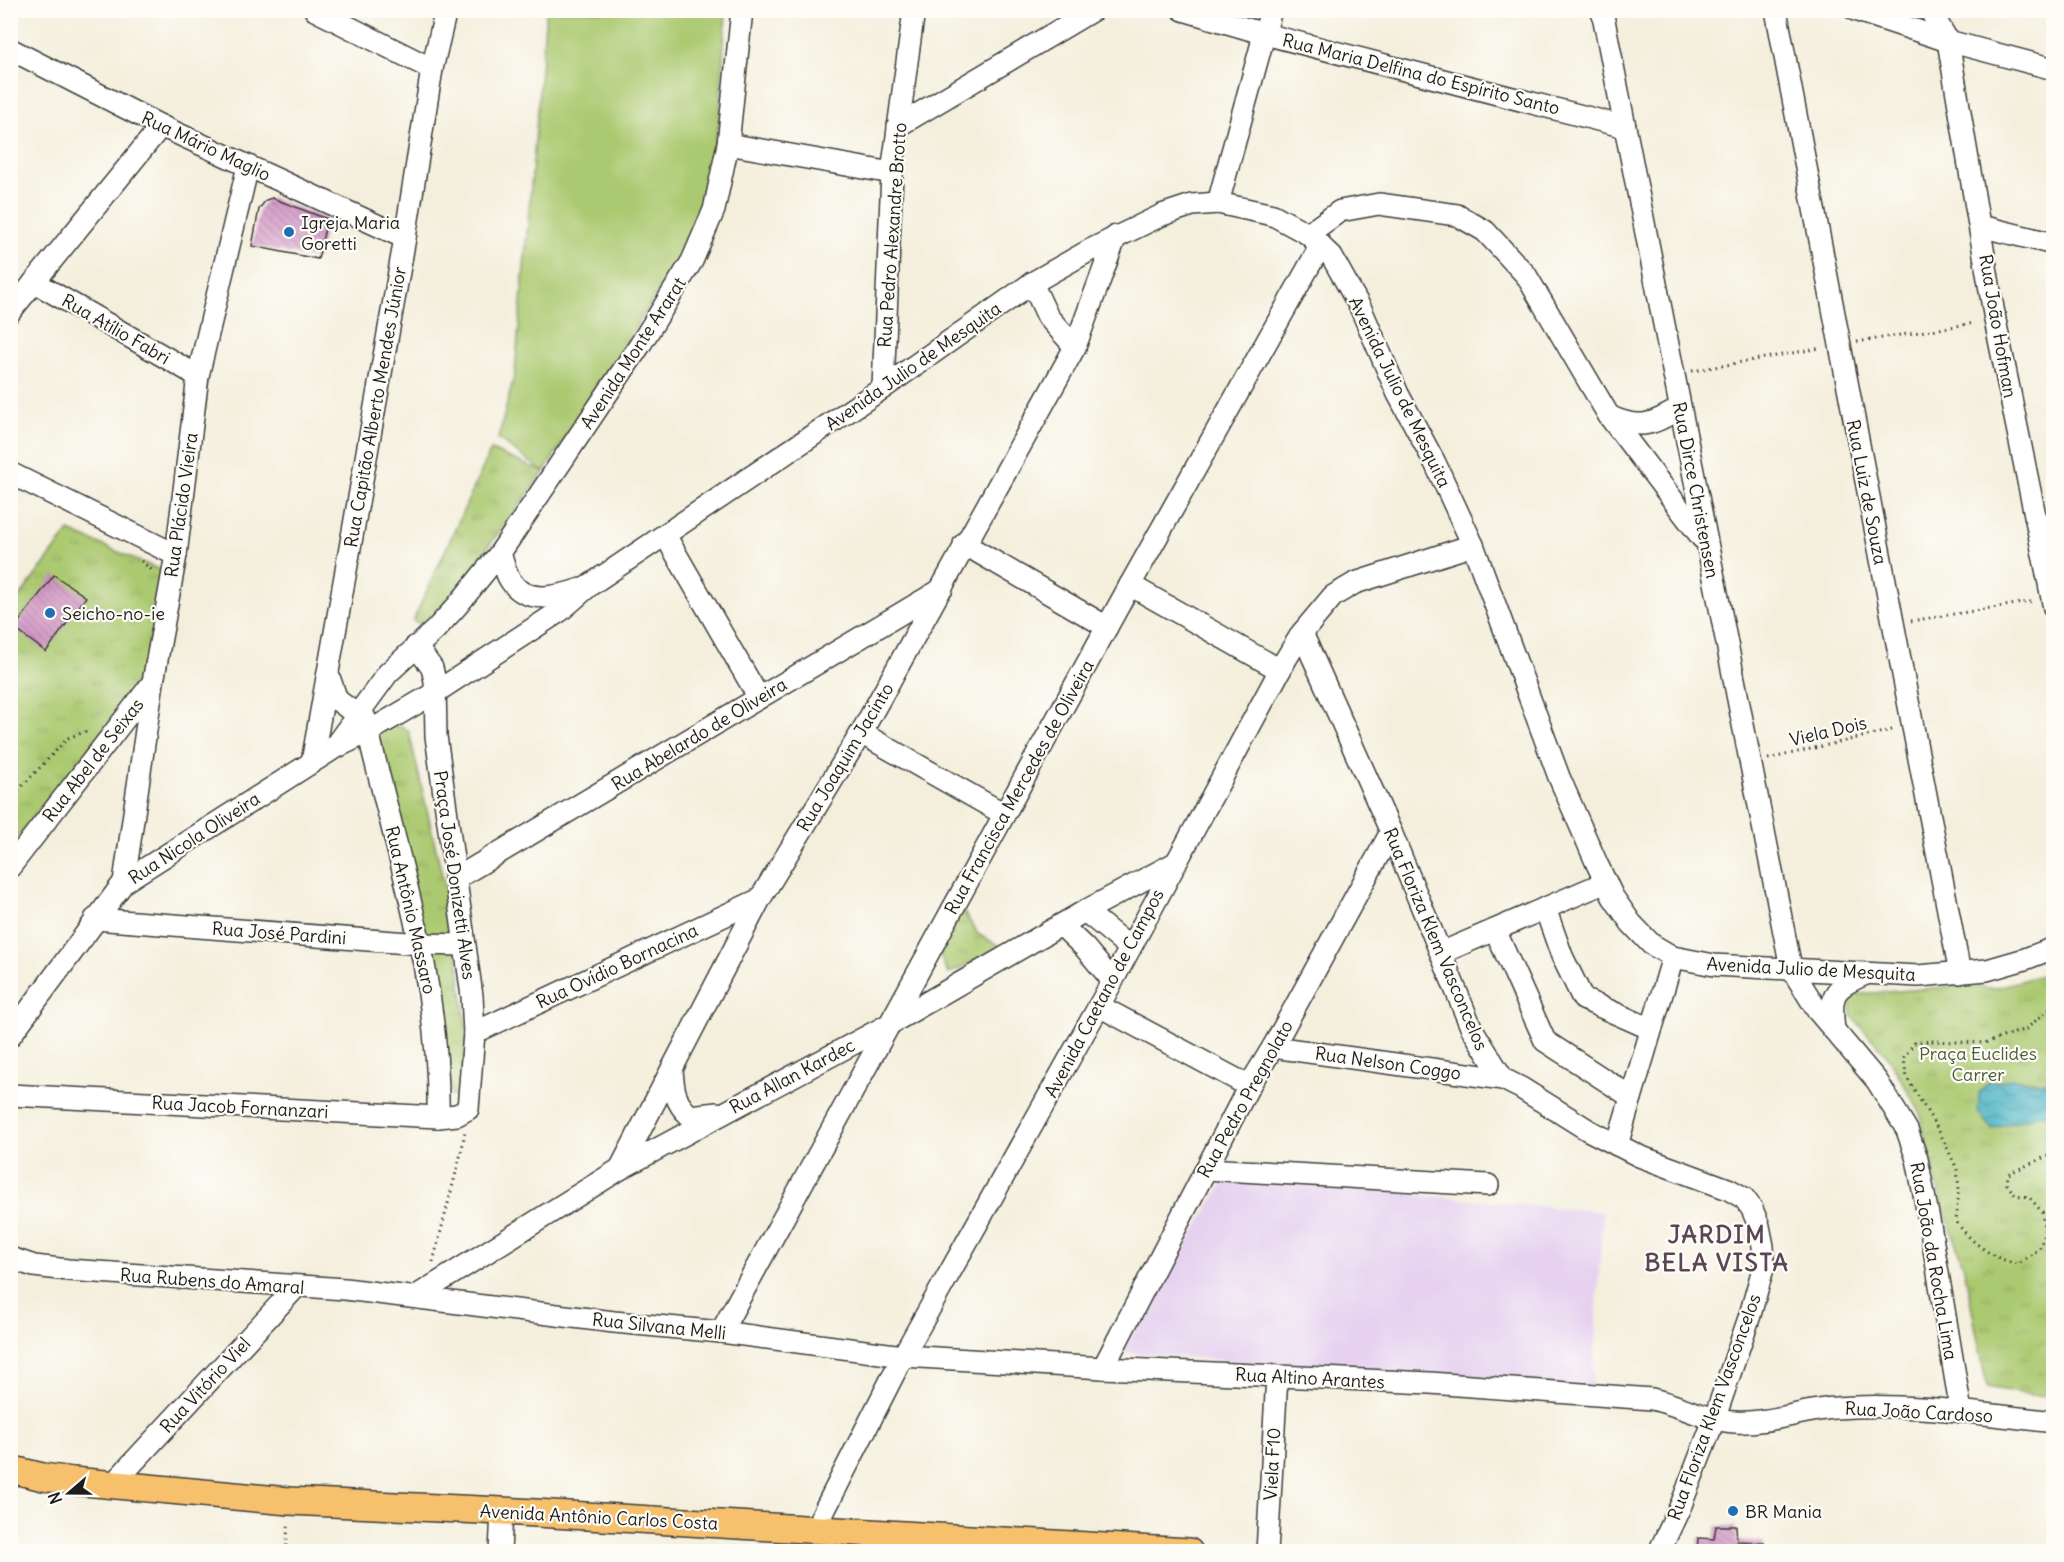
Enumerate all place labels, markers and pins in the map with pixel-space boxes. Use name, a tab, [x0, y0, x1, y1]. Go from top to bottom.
place label: Igreja Maria Goretti	[301, 211, 400, 255]
marker: Igreja Maria Goretti	[282, 225, 296, 239]
place label: Seicho-no-ie	[62, 602, 165, 625]
marker: Seicho-no-ie	[43, 606, 57, 620]
place label: BR Mania	[1745, 1500, 1822, 1523]
marker: BR Mania	[1726, 1504, 1740, 1518]

